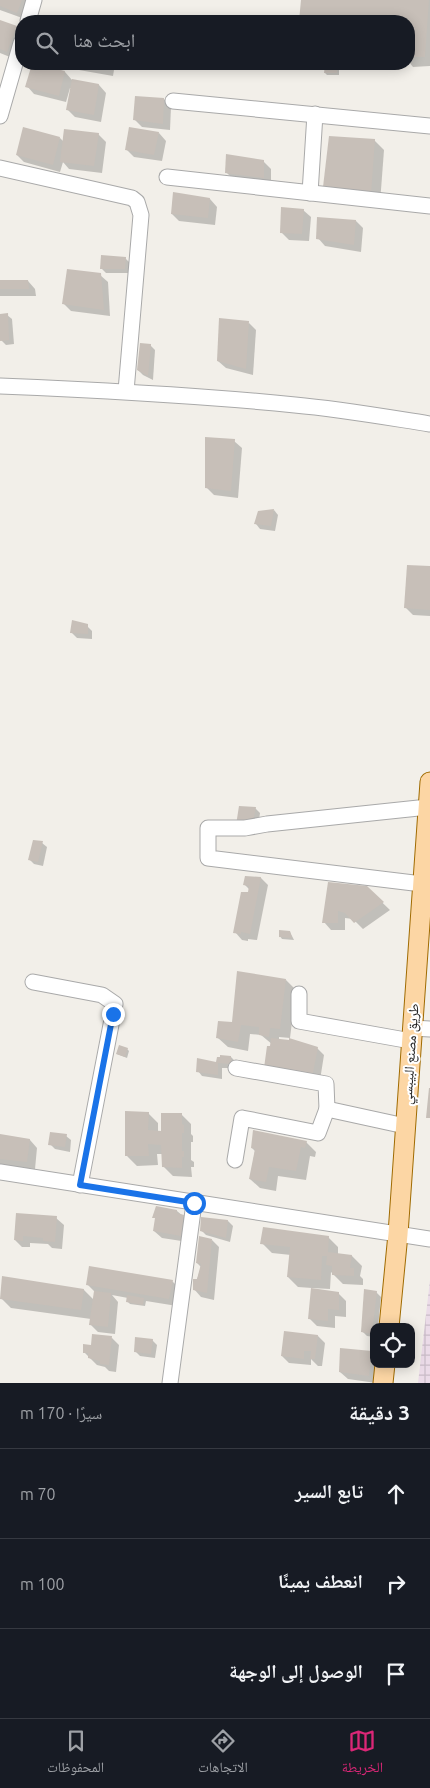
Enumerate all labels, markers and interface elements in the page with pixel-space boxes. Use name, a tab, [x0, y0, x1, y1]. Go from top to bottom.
search box	[15, 15, 415, 70]
icon: search	[33, 29, 61, 57]
text: ابحث هنا	[73, 29, 135, 51]
route end	[102, 1003, 125, 1026]
street label: طريق مصنع البيبسي	[398, 1003, 425, 1105]
route start	[183, 1192, 206, 1215]
map controls	[370, 1323, 415, 1368]
button: locate	[370, 1323, 415, 1368]
text: 3 دقيقة	[349, 1400, 410, 1424]
text: سيرًا · 170 m	[20, 1404, 102, 1422]
text: تابع السير	[295, 1480, 363, 1502]
icon: ahead	[382, 1480, 410, 1508]
text: 70 m	[20, 1485, 56, 1503]
text: انعطف يمينًا	[278, 1570, 363, 1592]
icon: right	[382, 1570, 410, 1598]
text: 100 m	[20, 1575, 65, 1593]
text: الوصول إلى الوجهة	[229, 1660, 363, 1682]
icon: arrive	[382, 1660, 410, 1688]
tab: المحفوظات	[47, 1727, 104, 1781]
tab: الاتجاهات	[198, 1727, 248, 1781]
tab: الخريطة	[342, 1727, 383, 1781]

